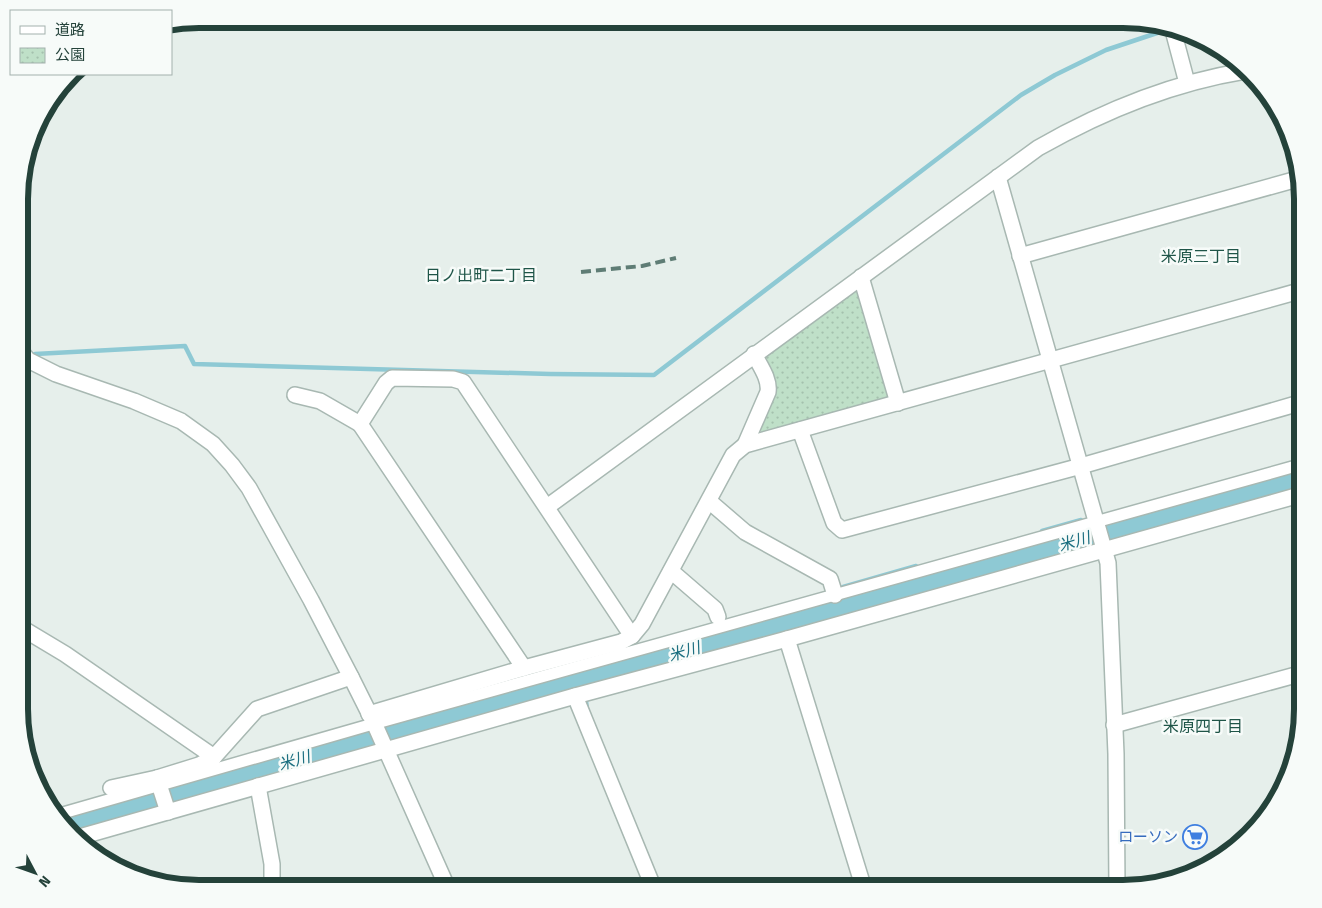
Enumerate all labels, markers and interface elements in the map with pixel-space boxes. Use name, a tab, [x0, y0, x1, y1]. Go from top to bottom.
legend	[10, 10, 172, 75]
text: 道路	[55, 21, 85, 39]
text: 公園	[55, 46, 85, 64]
district label: 米原三丁目	[1161, 247, 1241, 266]
district label: 日ノ出町二丁目	[425, 266, 537, 285]
water label: 米川	[1056, 527, 1094, 555]
water label: 米川	[666, 637, 704, 665]
district label: 米原四丁目	[1163, 717, 1243, 736]
water label: 米川	[276, 746, 314, 774]
supermarket icon: ローソン	[1182, 824, 1208, 850]
place label: ローソン	[1118, 828, 1178, 846]
north arrow	[10, 848, 60, 898]
text: N	[35, 872, 54, 890]

